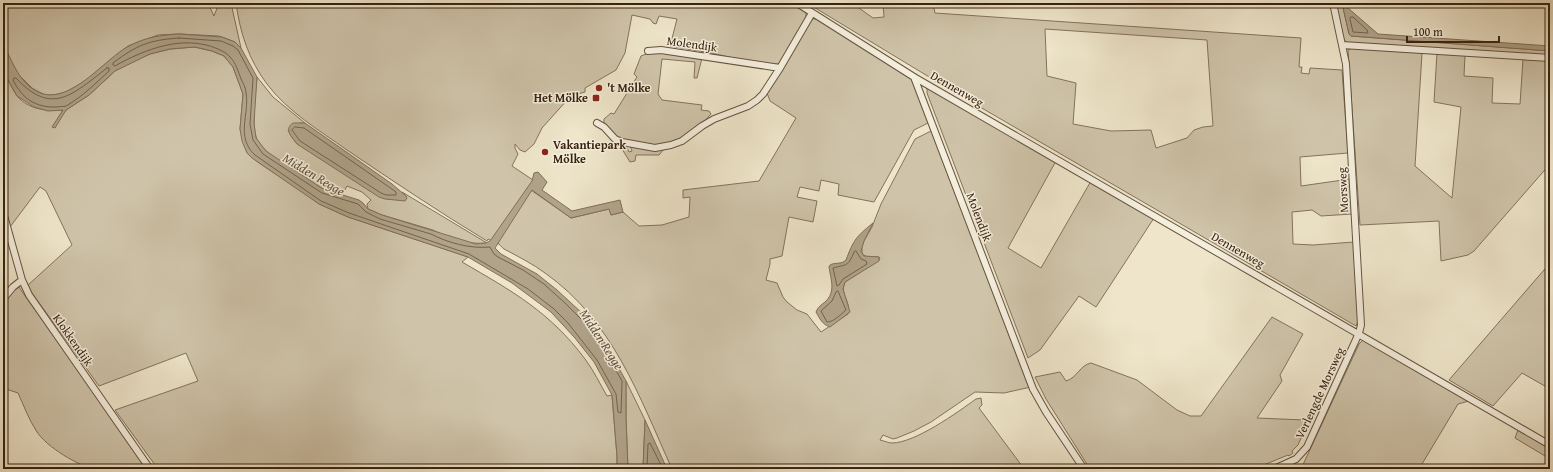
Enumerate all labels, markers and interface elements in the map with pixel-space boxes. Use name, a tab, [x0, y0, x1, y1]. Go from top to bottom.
scale bar	[1407, 18, 1499, 44]
text: 100 m	[1413, 23, 1443, 40]
street label: Molendijk	[666, 32, 719, 56]
street label: Dennenweg	[928, 67, 987, 111]
place label: 't Mölke	[607, 79, 651, 96]
marker: 't Mölke	[594, 83, 604, 93]
place label: Het Mölke	[534, 89, 588, 106]
marker: Het Mölke	[591, 93, 601, 103]
place label: Vakantiepark Mölke	[553, 136, 626, 167]
marker: Vakantiepark Mölke	[540, 147, 550, 157]
water label: Midden Regge	[279, 148, 348, 200]
street label: Morsweg	[1333, 167, 1352, 213]
street label: Molendijk	[962, 190, 997, 244]
street label: Dennenweg	[1209, 228, 1268, 272]
water label: Midden Regge	[575, 305, 628, 373]
street label: Klokkendijk	[49, 310, 98, 370]
street label: Verlengde Morsweg	[1291, 344, 1348, 442]

